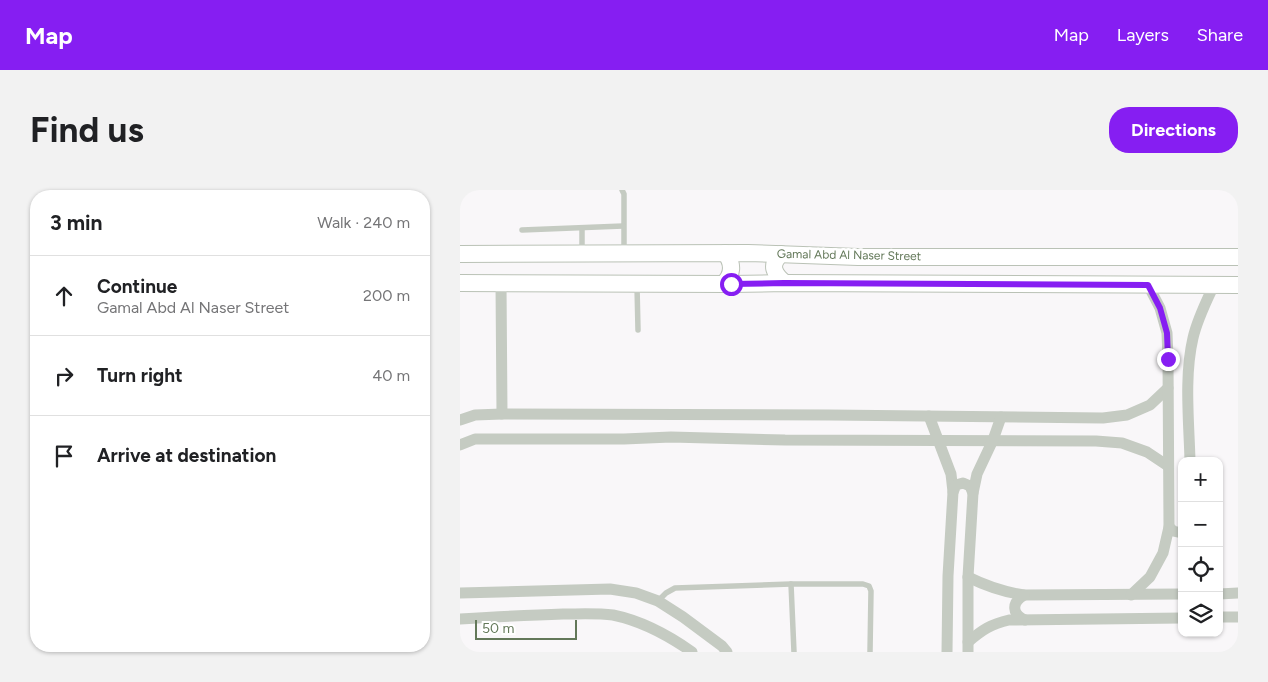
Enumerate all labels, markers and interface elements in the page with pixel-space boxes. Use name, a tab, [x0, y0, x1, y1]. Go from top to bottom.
text: Map	[25, 21, 73, 50]
text: Map	[1054, 24, 1089, 46]
text: Layers	[1117, 24, 1169, 46]
text: Share	[1197, 24, 1243, 46]
button: Directions	[1109, 107, 1238, 153]
text: Find us	[30, 109, 144, 151]
text: 3 min	[50, 210, 102, 235]
text: Walk · 240 m	[317, 213, 410, 232]
street label: Gamal Abd Al Naser Street	[777, 247, 922, 263]
route start	[720, 273, 743, 296]
text: Continue	[97, 275, 177, 298]
icon: ahead	[50, 282, 78, 310]
text: 200 m	[363, 286, 410, 305]
text: Gamal Abd Al Naser Street	[97, 298, 289, 317]
route end	[1157, 348, 1180, 371]
icon: right	[50, 362, 78, 390]
text: Turn right	[97, 364, 183, 387]
text: 40 m	[372, 366, 410, 385]
icon: arrive	[50, 442, 78, 470]
text: Arrive at destination	[97, 444, 276, 467]
map controls	[1178, 457, 1223, 637]
button: +	[1178, 457, 1223, 502]
button: −	[1178, 502, 1223, 547]
button: locate	[1178, 547, 1223, 592]
button: layers	[1178, 592, 1223, 637]
scale bar	[475, 617, 578, 640]
text: 50 m	[482, 620, 514, 637]

